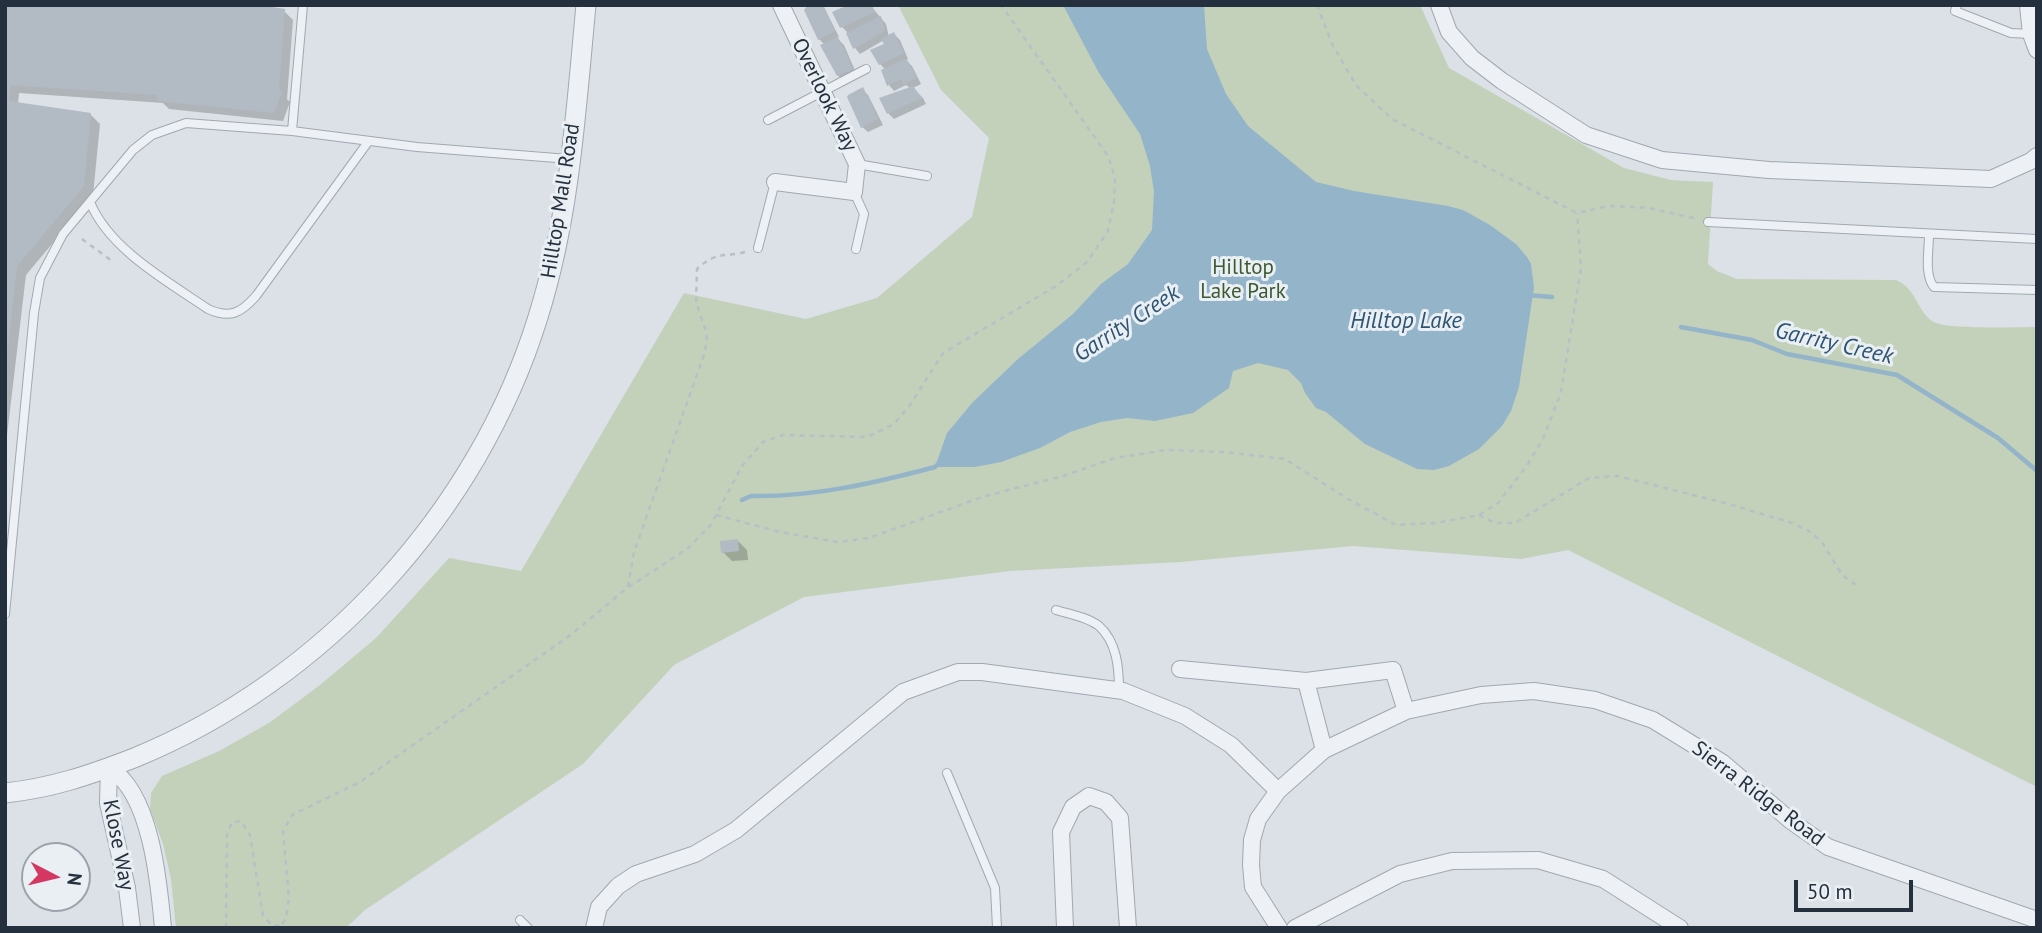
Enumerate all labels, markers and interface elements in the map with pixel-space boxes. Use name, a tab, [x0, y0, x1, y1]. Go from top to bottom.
street label: Overlook Way	[786, 34, 862, 156]
street label: Hilltop Mall Road	[536, 122, 586, 280]
park label: Hilltop Lake Park	[1200, 255, 1286, 305]
water label: Garrity Creek	[1069, 280, 1185, 368]
water label: Hilltop Lake	[1350, 307, 1462, 335]
water label: Garrity Creek	[1772, 317, 1896, 371]
street label: Sierra Ridge Road	[1687, 736, 1829, 852]
street label: Klose Way	[97, 797, 139, 893]
north arrow	[21, 842, 91, 912]
scale bar	[1797, 866, 1916, 910]
text: N	[62, 872, 88, 887]
text: 50 m	[1807, 878, 1853, 905]

